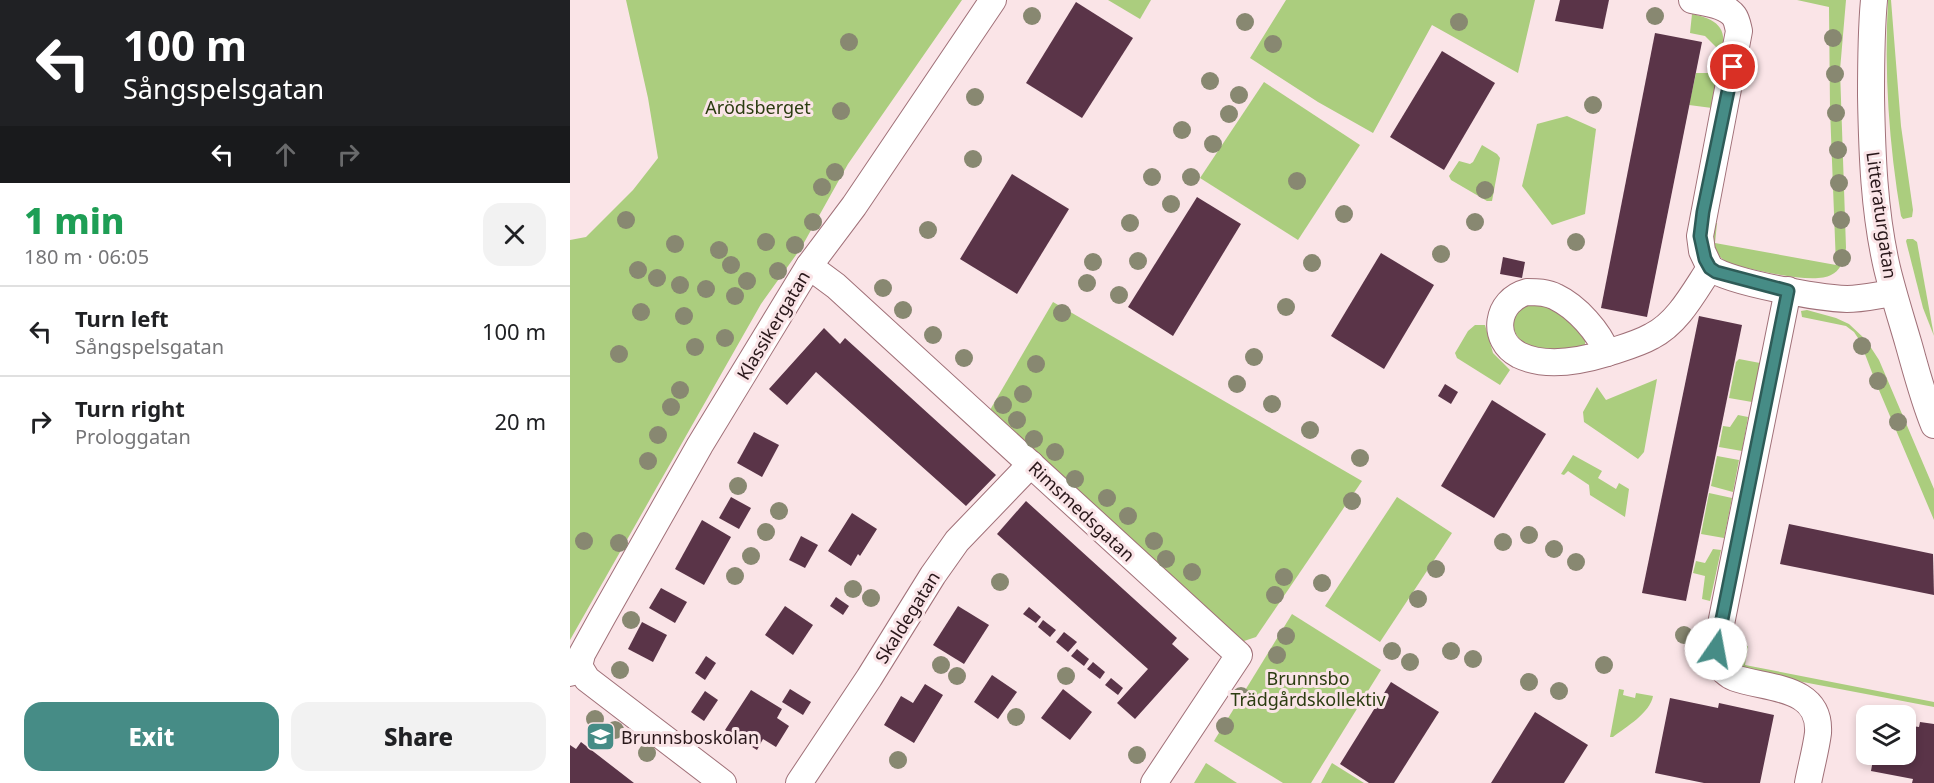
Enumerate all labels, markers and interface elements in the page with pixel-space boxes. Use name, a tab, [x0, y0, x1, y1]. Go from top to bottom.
text: 100 m	[123, 16, 247, 73]
icon: left	[24, 24, 102, 102]
pin	[1707, 41, 1758, 92]
icon: arrive	[1716, 50, 1749, 83]
text: Sångspelsgatan	[123, 70, 324, 107]
park label: Arödsberget	[705, 95, 811, 119]
icon: left	[206, 138, 239, 171]
icon: ahead	[269, 138, 302, 171]
icon: right	[332, 138, 365, 171]
street label: Litteraturgatan	[1861, 150, 1903, 280]
text: 1 min	[24, 196, 125, 245]
button: close	[483, 203, 546, 266]
text: 180 m · 06:05	[24, 243, 149, 270]
street label: Klassikergatan	[731, 266, 815, 384]
text: Turn left	[75, 303, 169, 333]
icon: left	[24, 315, 57, 348]
text: 100 m	[482, 316, 546, 346]
text: Sångspelsgatan	[75, 333, 224, 360]
text: Turn right	[75, 393, 185, 423]
icon: right	[24, 405, 57, 438]
text: 20 m	[495, 406, 546, 436]
text: Prologgatan	[75, 423, 191, 450]
street label: Rimsmedsgatan	[1024, 456, 1140, 566]
street label: Skaldegatan	[869, 566, 945, 668]
position arrow	[1684, 617, 1748, 681]
park label: Brunnsbo Trädgårdskollektiv	[1230, 666, 1386, 711]
button: Exit	[24, 702, 279, 771]
button: Share	[291, 702, 546, 771]
map controls	[1856, 705, 1916, 765]
button: layers	[1856, 705, 1916, 765]
school or university icon: Brunnsboskolan	[584, 721, 616, 753]
place label: Brunnsboskolan	[621, 725, 759, 749]

